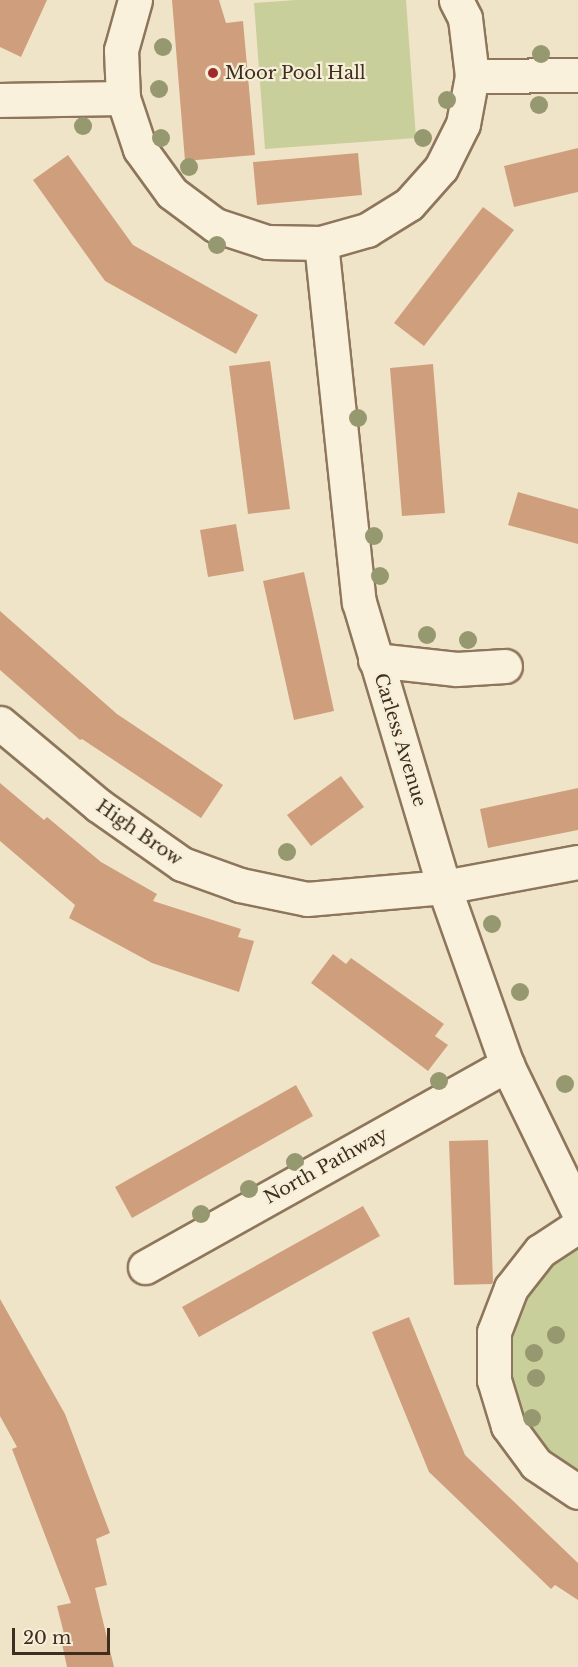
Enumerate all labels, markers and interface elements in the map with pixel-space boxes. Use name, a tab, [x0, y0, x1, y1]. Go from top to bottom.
place label: Moor Pool Hall	[225, 62, 366, 84]
marker: Moor Pool Hall	[206, 66, 220, 80]
street label: Carless Avenue	[369, 670, 431, 810]
street label: High Brow	[92, 795, 186, 871]
street label: North Pathway	[261, 1123, 391, 1209]
scale bar	[15, 1616, 112, 1654]
text: 20 m	[23, 1627, 71, 1649]

